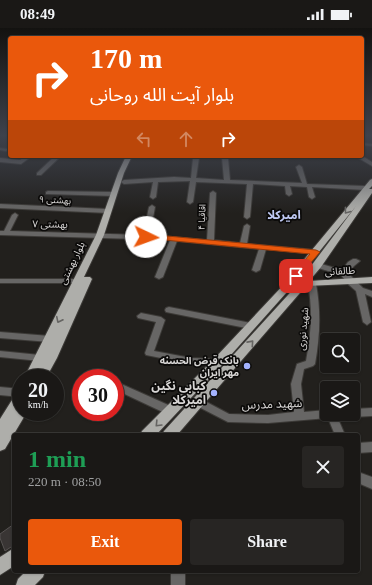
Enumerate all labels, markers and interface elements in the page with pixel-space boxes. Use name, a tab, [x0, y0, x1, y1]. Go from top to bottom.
text: 08:49	[20, 6, 55, 22]
text: 170 m	[90, 43, 162, 74]
icon: right	[24, 52, 76, 104]
text: بلوار آیت الله روحانی	[90, 85, 234, 105]
icon: left	[133, 128, 155, 150]
icon: ahead	[175, 128, 197, 150]
icon: right	[217, 128, 239, 150]
street label: بهشتی ۹	[39, 194, 71, 206]
street label: اقاقیا ۴	[197, 204, 207, 230]
one-way arrow	[345, 206, 352, 213]
district label: امیرکلا	[267, 208, 301, 222]
position arrow	[125, 216, 167, 258]
street label: بهشتی ۷	[32, 218, 68, 230]
street label: بلوار بهشتی	[57, 239, 88, 287]
pin	[279, 259, 313, 293]
icon: arrive	[285, 265, 307, 287]
street label: طالقانی	[325, 265, 356, 277]
street label: شهید نوری	[296, 307, 311, 351]
one-way arrow	[56, 316, 64, 324]
map controls	[320, 333, 360, 421]
button: search	[320, 333, 360, 373]
one-way arrow	[246, 340, 253, 348]
place label: بانک قرض الحسنه مهر ایران	[160, 354, 239, 379]
marker: بانک قرض الحسنه مهر ایران	[242, 361, 252, 371]
speed limit sign: 30	[72, 369, 124, 421]
text: 20	[28, 379, 48, 401]
place label: کبابی نگین امیرکلا	[151, 379, 207, 407]
button: layers	[320, 381, 360, 421]
marker: کبابی نگین امیرکلا	[209, 388, 219, 398]
street label: شهید مدرس	[241, 396, 303, 412]
text: km/h	[28, 399, 48, 410]
one-way arrow	[155, 419, 163, 427]
text: 1 min	[28, 446, 86, 472]
button: close	[302, 446, 344, 488]
text: 220 m · 08:50	[28, 474, 101, 489]
button: Exit	[28, 519, 182, 565]
button: Share	[190, 519, 344, 565]

